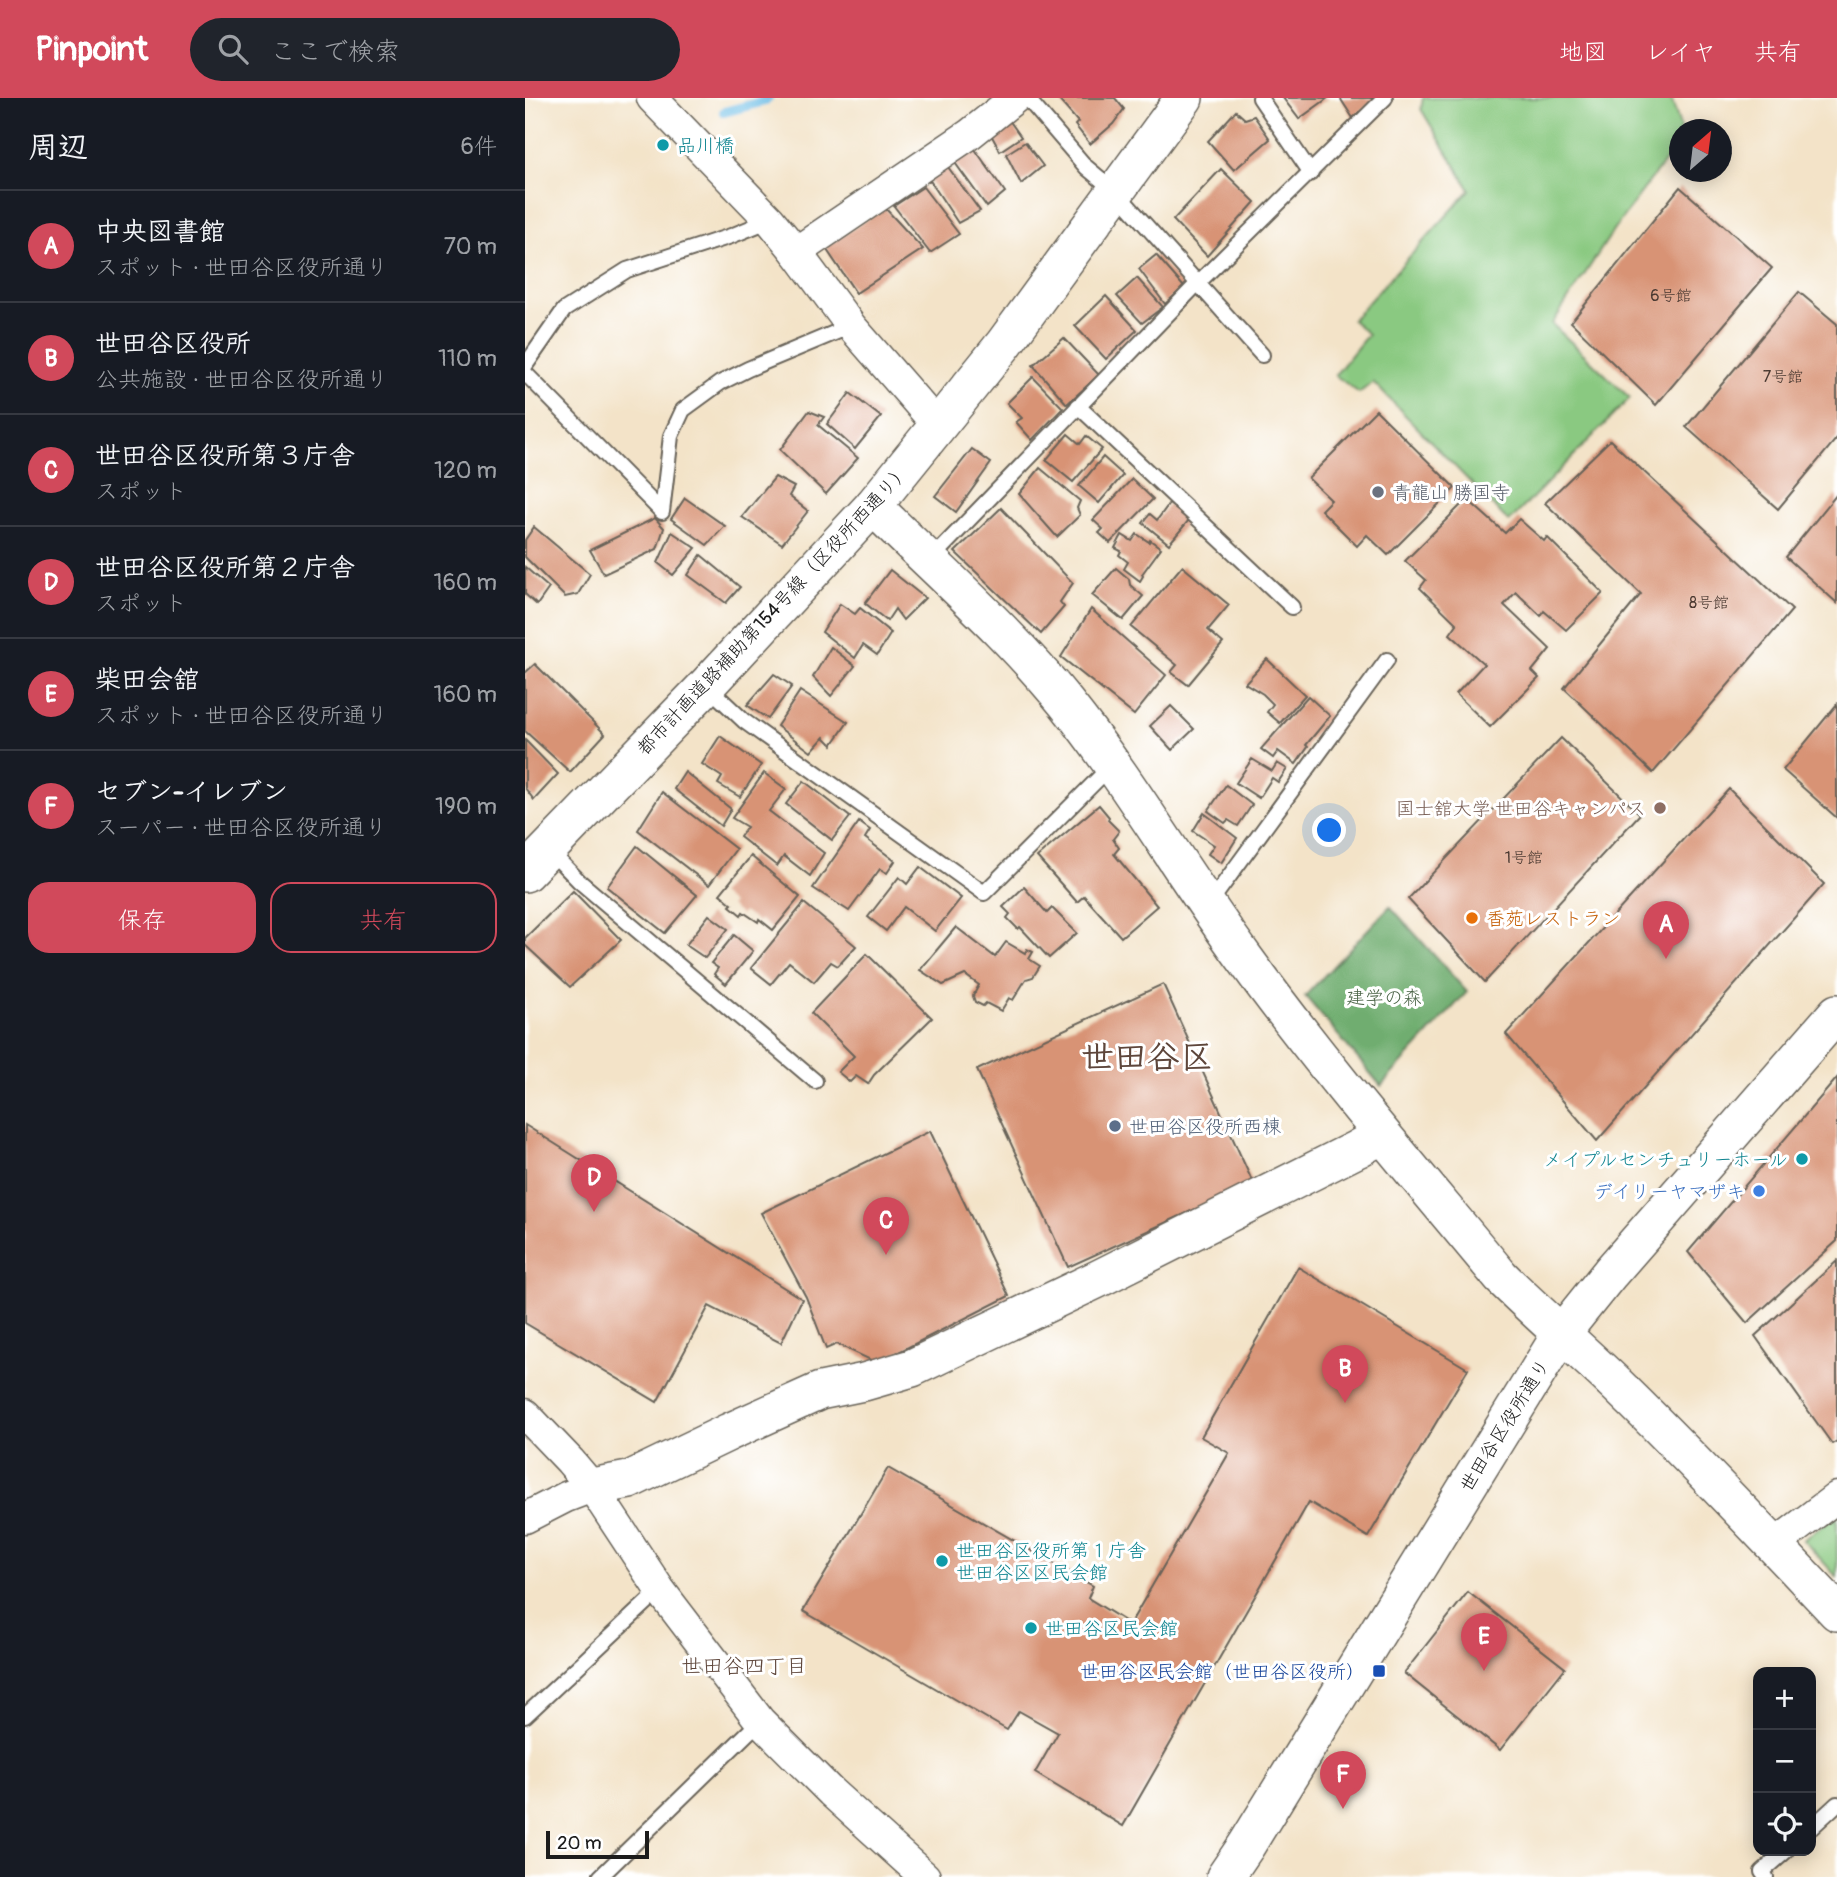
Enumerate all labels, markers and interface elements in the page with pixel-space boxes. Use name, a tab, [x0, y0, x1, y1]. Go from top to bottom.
search box	[190, 18, 680, 81]
text: Pinpoint	[35, 29, 148, 70]
icon: search	[214, 30, 252, 68]
text: ここで検索	[270, 36, 400, 68]
text: 地図	[1559, 38, 1607, 67]
text: レイヤ	[1645, 38, 1716, 67]
text: 共有	[1754, 38, 1802, 67]
north arrow	[1669, 119, 1732, 182]
text: 周辺	[28, 129, 88, 166]
text: 6件	[461, 132, 497, 161]
place label: 品川橋	[677, 134, 734, 158]
marker: 品川橋	[655, 137, 671, 153]
text: 中央図書館	[95, 216, 225, 248]
text: A	[44, 232, 58, 261]
text: 70 m	[444, 232, 497, 261]
text: スポット · 世田谷区役所通り	[95, 253, 388, 282]
house number: 6号館	[1650, 286, 1692, 306]
text: 世田谷区役所	[95, 328, 251, 360]
text: B	[44, 344, 58, 373]
text: 110 m	[438, 344, 497, 373]
text: 公共施設 · 世田谷区役所通り	[95, 365, 388, 394]
house number: 7号館	[1763, 367, 1803, 387]
text: 世田谷区役所第３庁舎	[95, 440, 355, 472]
text: C	[44, 456, 58, 485]
text: 120 m	[434, 456, 497, 485]
street label: 都市計画道路補助第154号線（区役所西通り）	[632, 459, 915, 760]
text: スポット	[95, 477, 187, 506]
place label: 青龍山 勝国寺	[1392, 481, 1510, 505]
marker: 青龍山 勝国寺	[1370, 484, 1386, 500]
text: 世田谷区役所第２庁舎	[95, 552, 355, 584]
text: D	[44, 568, 58, 597]
text: 160 m	[433, 568, 497, 597]
text: スポット	[95, 589, 187, 618]
house number: 8号館	[1689, 593, 1729, 613]
text: 柴田会舘	[95, 664, 199, 696]
text: E	[45, 680, 57, 709]
text: 160 m	[433, 680, 497, 709]
text: スポット · 世田谷区役所通り	[95, 701, 388, 730]
text: セブン-イレブン	[95, 776, 288, 808]
text: F	[44, 792, 58, 821]
text: 190 m	[435, 792, 497, 821]
place label: 国士舘大学 世田谷キャンパス	[1396, 797, 1646, 821]
marker: 国士舘大学 世田谷キャンパス	[1652, 800, 1668, 816]
text: スーパー · 世田谷区役所通り	[95, 813, 388, 842]
your location	[1312, 813, 1346, 847]
house number: 1号館	[1505, 848, 1543, 868]
button: 保存	[28, 882, 256, 953]
button: 共有	[270, 882, 497, 953]
pin: A	[1643, 901, 1689, 959]
place label: 香苑レストラン	[1486, 907, 1621, 931]
marker: 香苑レストラン	[1464, 910, 1480, 926]
park label: 建学の森	[1346, 986, 1422, 1010]
district label: 世田谷区	[1081, 1037, 1213, 1078]
place label: 世田谷区役所西棟	[1129, 1115, 1281, 1139]
marker: 世田谷区役所西棟	[1107, 1118, 1123, 1134]
place label: メイプルセンチュリーホール	[1543, 1148, 1788, 1172]
marker: メイプルセンチュリーホール	[1794, 1151, 1810, 1167]
pin: D	[571, 1154, 617, 1212]
place label: デイリーヤマザキ	[1594, 1180, 1745, 1204]
marker: デイリーヤマザキ	[1751, 1183, 1767, 1199]
pin: C	[863, 1197, 909, 1255]
pin: B	[1322, 1345, 1368, 1403]
street label: 世田谷区役所通り	[1454, 1355, 1555, 1496]
place label: 世田谷区役所第１庁舎 世田谷区区民会館	[956, 1539, 1146, 1585]
marker: 世田谷区役所第１庁舎 世田谷区区民会館	[934, 1553, 950, 1569]
pin: E	[1461, 1613, 1507, 1671]
place label: 世田谷区民会館	[1045, 1617, 1178, 1641]
marker: 世田谷区民会館	[1023, 1620, 1039, 1636]
district label: 世田谷四丁目	[681, 1653, 807, 1680]
place label: 世田谷区民会館（世田谷区役所）	[1080, 1660, 1365, 1684]
marker: 世田谷区民会館（世田谷区役所）	[1371, 1663, 1387, 1679]
map controls	[1753, 1667, 1816, 1856]
button: +	[1753, 1667, 1816, 1730]
button: −	[1753, 1730, 1816, 1793]
pin: F	[1320, 1751, 1366, 1809]
button: locate	[1753, 1793, 1816, 1856]
scale bar	[546, 1828, 649, 1860]
text: 20 m	[557, 1831, 602, 1855]

